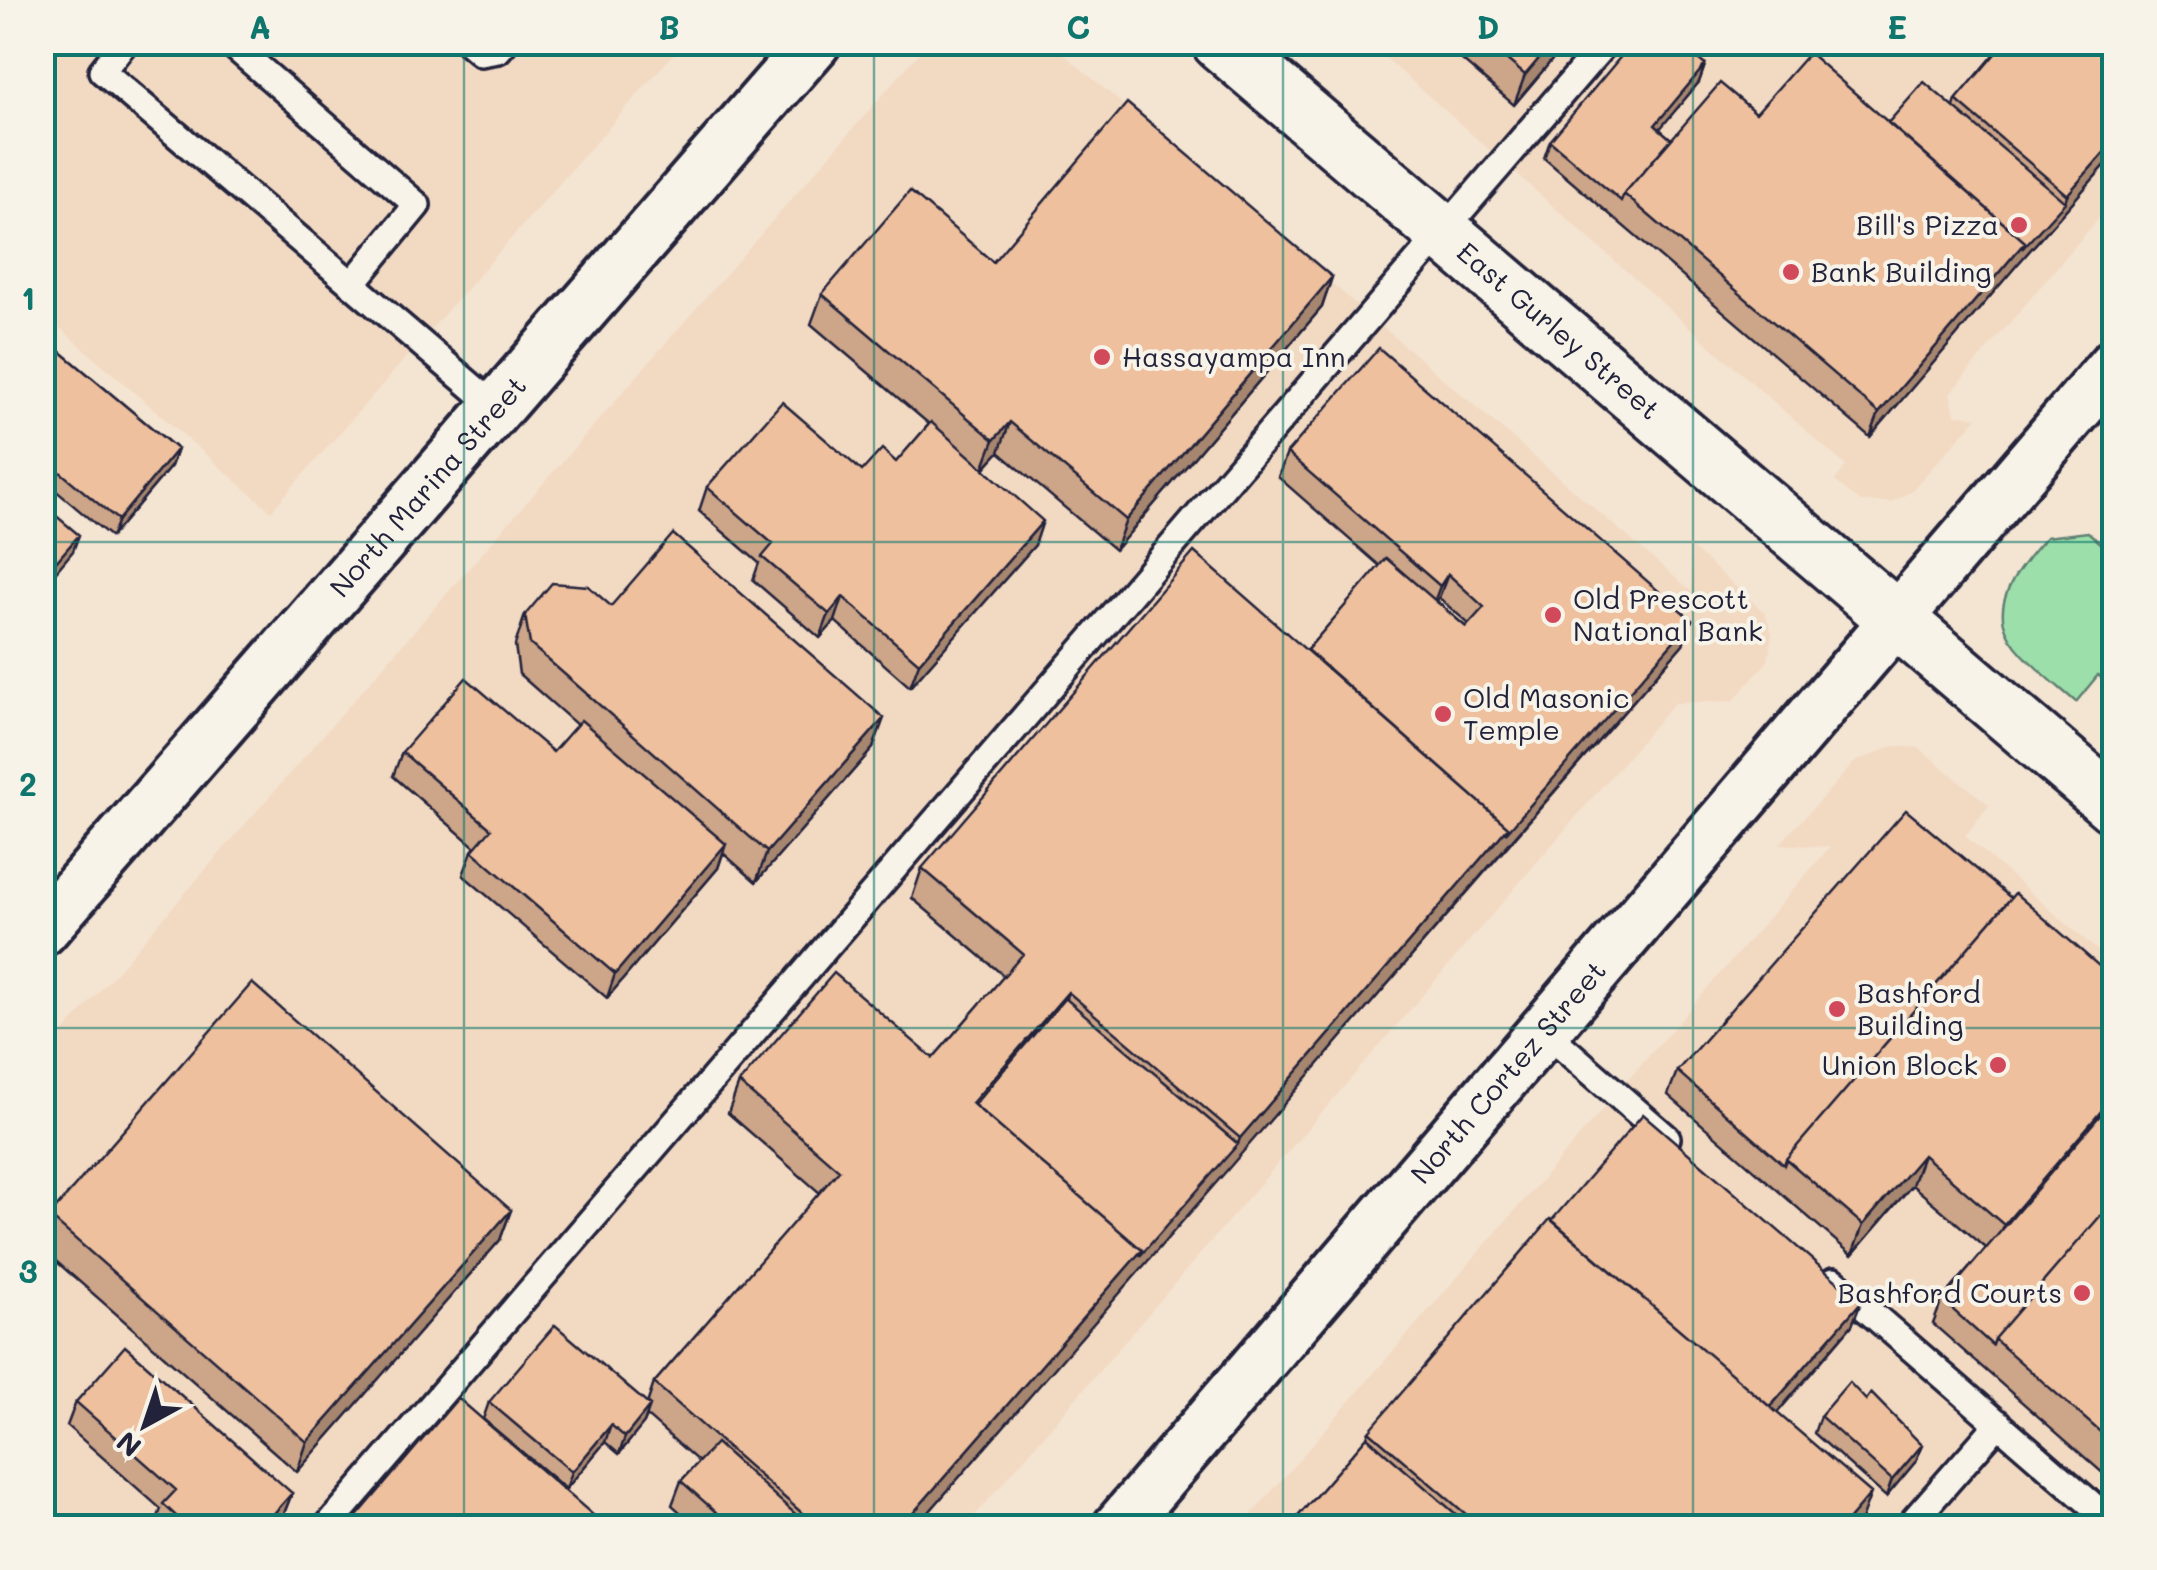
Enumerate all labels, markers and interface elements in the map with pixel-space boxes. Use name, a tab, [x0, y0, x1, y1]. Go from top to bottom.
text: A	[249, 5, 271, 47]
text: B	[658, 5, 680, 47]
text: C	[1066, 5, 1090, 47]
text: D	[1477, 5, 1499, 47]
text: E	[1887, 5, 1907, 47]
place label: Bill's Pizza	[1856, 206, 1999, 242]
marker: Bill's Pizza	[2008, 214, 2030, 236]
street label: East Gurley Street	[1450, 233, 1668, 427]
place label: Bank Building	[1811, 253, 1992, 289]
marker: Bank Building	[1780, 261, 1802, 283]
text: 1	[21, 276, 35, 318]
place label: Hassayampa Inn	[1122, 338, 1345, 374]
marker: Hassayampa Inn	[1091, 346, 1113, 368]
street label: North Marina Street	[321, 368, 533, 604]
place label: Old Prescott National Bank	[1573, 580, 1763, 648]
marker: Old Prescott National Bank	[1542, 604, 1564, 626]
place label: Old Masonic Temple	[1463, 679, 1629, 747]
marker: Old Masonic Temple	[1432, 703, 1454, 725]
text: 2	[19, 762, 37, 804]
street label: North Cortez Street	[1402, 953, 1613, 1191]
place label: Bashford Building	[1857, 974, 1981, 1042]
marker: Bashford Building	[1826, 998, 1848, 1020]
place label: Union Block	[1822, 1046, 1978, 1082]
marker: Union Block	[1987, 1054, 2009, 1076]
text: 3	[18, 1249, 38, 1291]
place label: Bashford Courts	[1838, 1274, 2062, 1310]
marker: Bashford Courts	[2071, 1282, 2093, 1304]
north arrow	[95, 1375, 195, 1475]
text: N	[109, 1424, 148, 1466]

